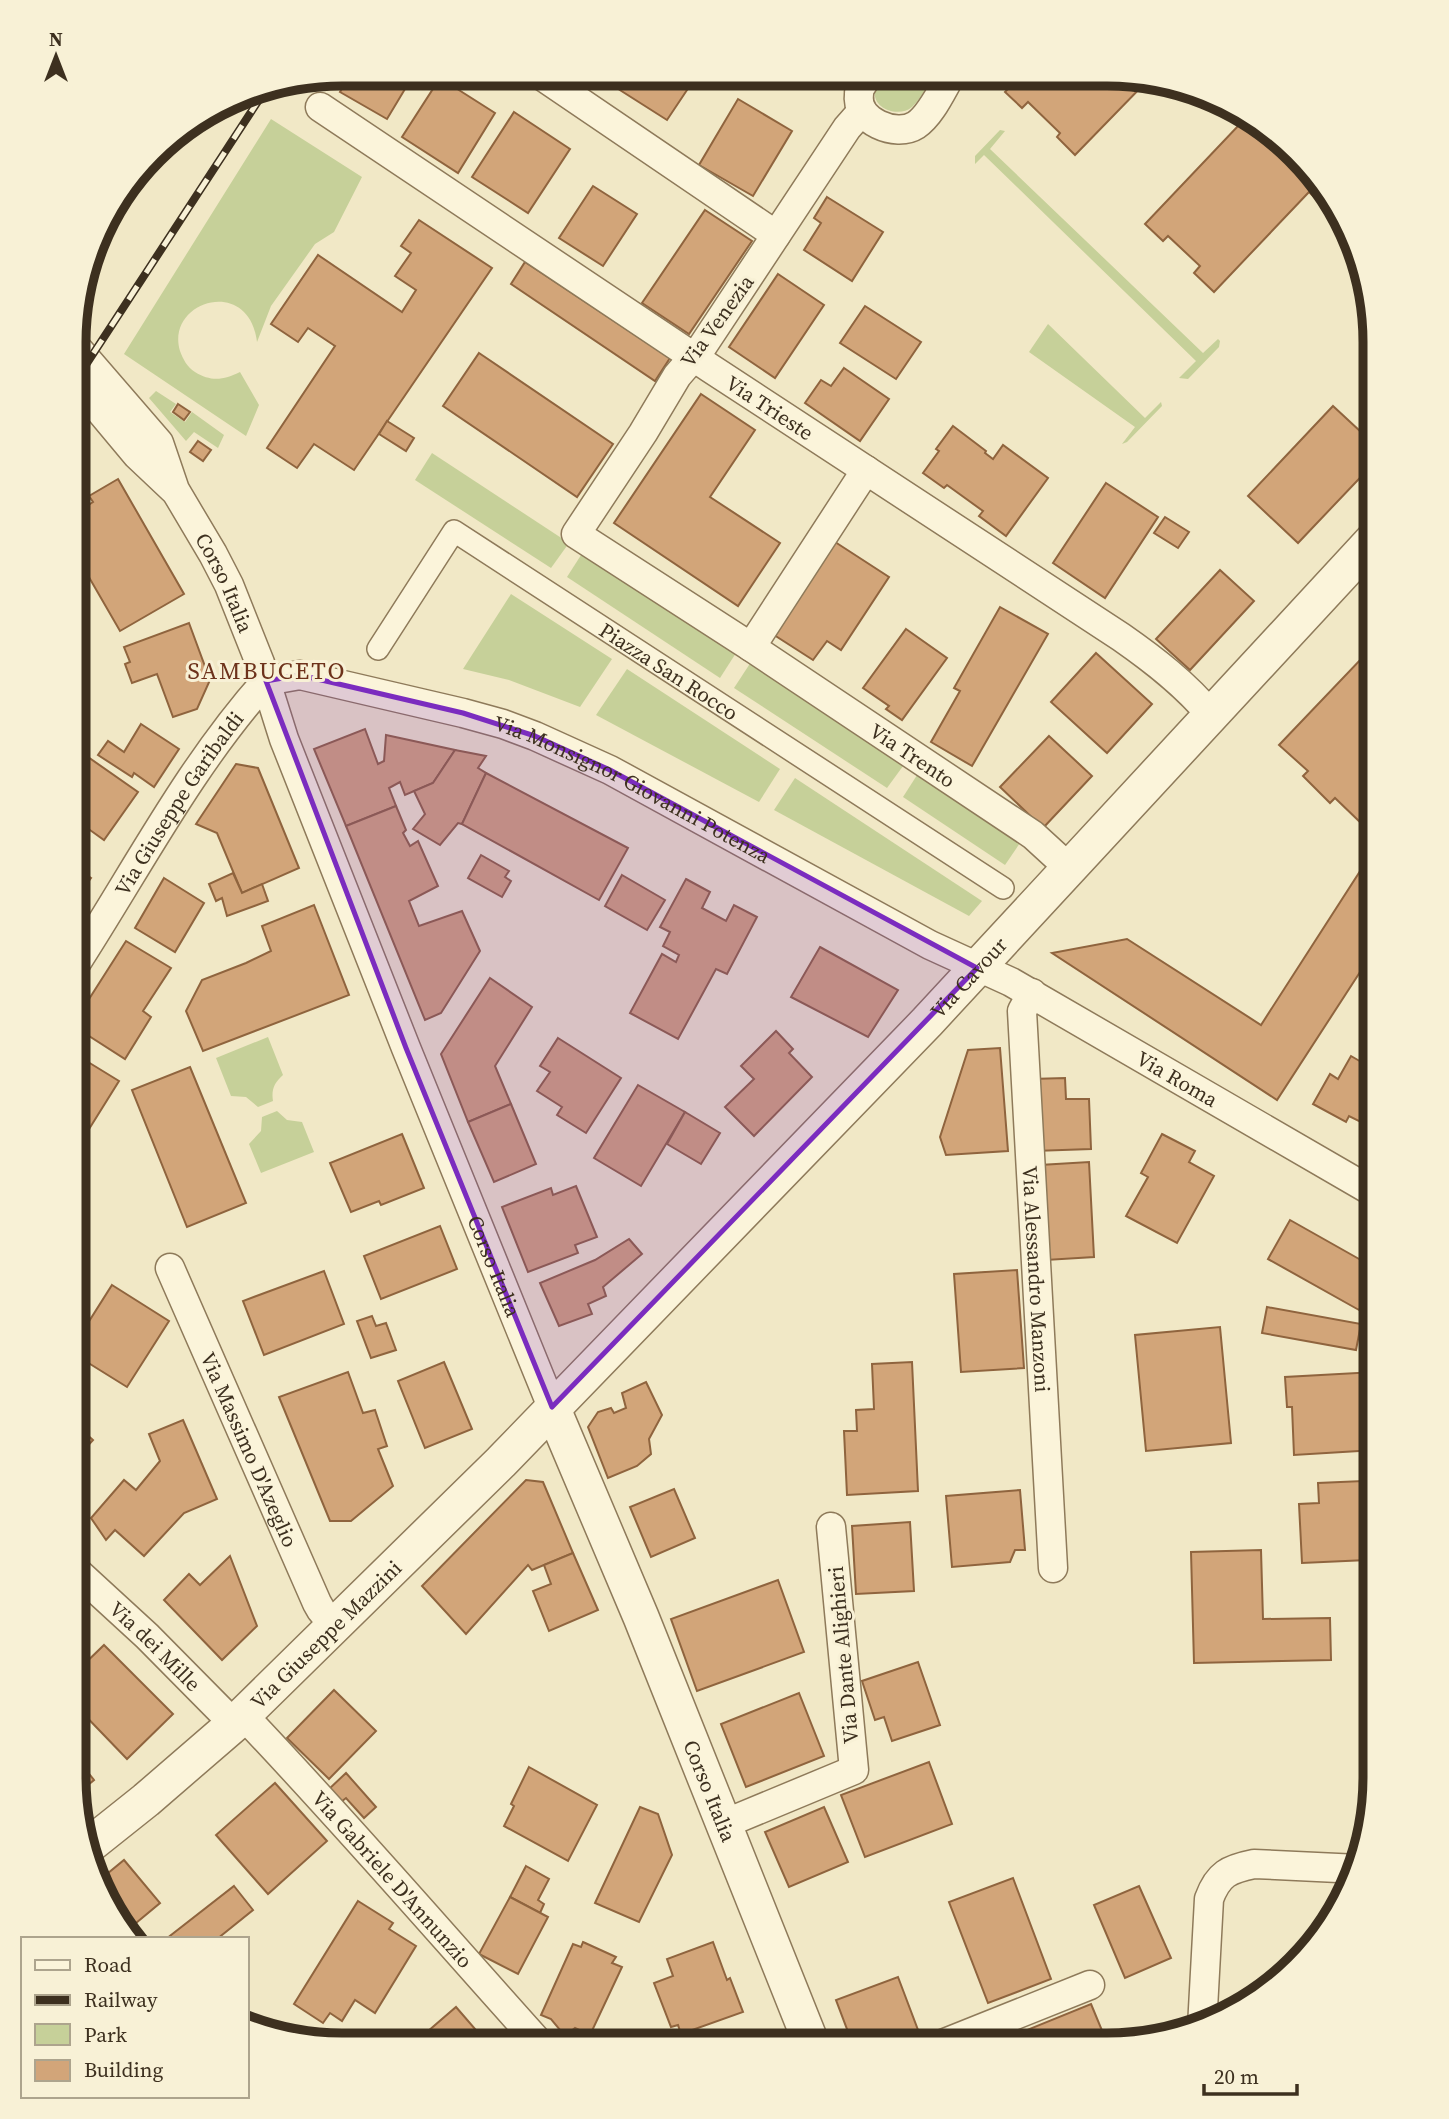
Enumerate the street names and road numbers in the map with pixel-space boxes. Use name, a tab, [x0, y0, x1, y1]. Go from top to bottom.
street label: Via Venezia	[674, 269, 761, 373]
street label: Via Trieste	[720, 368, 820, 447]
street label: Corso Italia	[189, 527, 261, 637]
street label: Piazza San Rocco	[594, 615, 744, 727]
street label: Via Giuseppe Garibaldi	[107, 705, 250, 901]
street label: Via Monsignor Giovanni Potenza	[491, 708, 776, 870]
street label: Via Trento	[864, 716, 961, 794]
street label: Via Cavour	[923, 930, 1014, 1025]
street label: Via Roma	[1131, 1043, 1224, 1114]
street label: Via Alessandro Manzoni	[1016, 1165, 1058, 1393]
street label: Corso Italia	[461, 1211, 528, 1321]
street label: Via Massimo D'Azeglio	[194, 1347, 305, 1552]
street label: Via Giuseppe Mazzini	[244, 1553, 408, 1715]
street label: Via Dante Alighieri	[821, 1565, 865, 1745]
street label: Via dei Mille	[103, 1594, 208, 1697]
street label: Corso Italia	[677, 1735, 744, 1846]
street label: Via Gabriele D'Annunzio	[306, 1784, 480, 1974]

